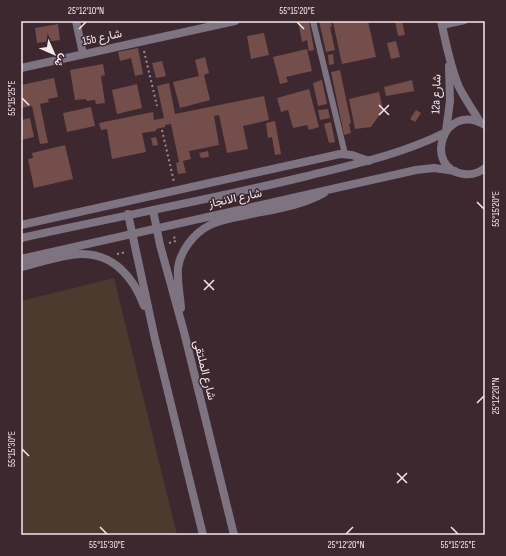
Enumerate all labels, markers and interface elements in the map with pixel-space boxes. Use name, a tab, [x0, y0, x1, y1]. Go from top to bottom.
text: 25°12'10"N	[68, 5, 104, 17]
text: 55°15'20"E	[279, 5, 315, 17]
street label: 15b شارع	[81, 26, 123, 50]
north arrow	[34, 34, 74, 74]
text: ش	[51, 51, 70, 70]
street label: 12a شارع	[428, 74, 446, 114]
text: 55°15'25"E	[6, 80, 18, 116]
street label: شارع الانجاز	[206, 185, 264, 213]
text: 55°15'20"E	[490, 191, 502, 227]
street label: شارع الملتقى	[189, 339, 219, 402]
text: 25°12'20"N	[490, 377, 502, 415]
text: 55°15'30"E	[6, 431, 18, 467]
text: 55°15'30"E	[89, 539, 125, 551]
text: 25°12'20"N	[327, 539, 365, 551]
text: 55°15'25"E	[440, 539, 476, 551]

